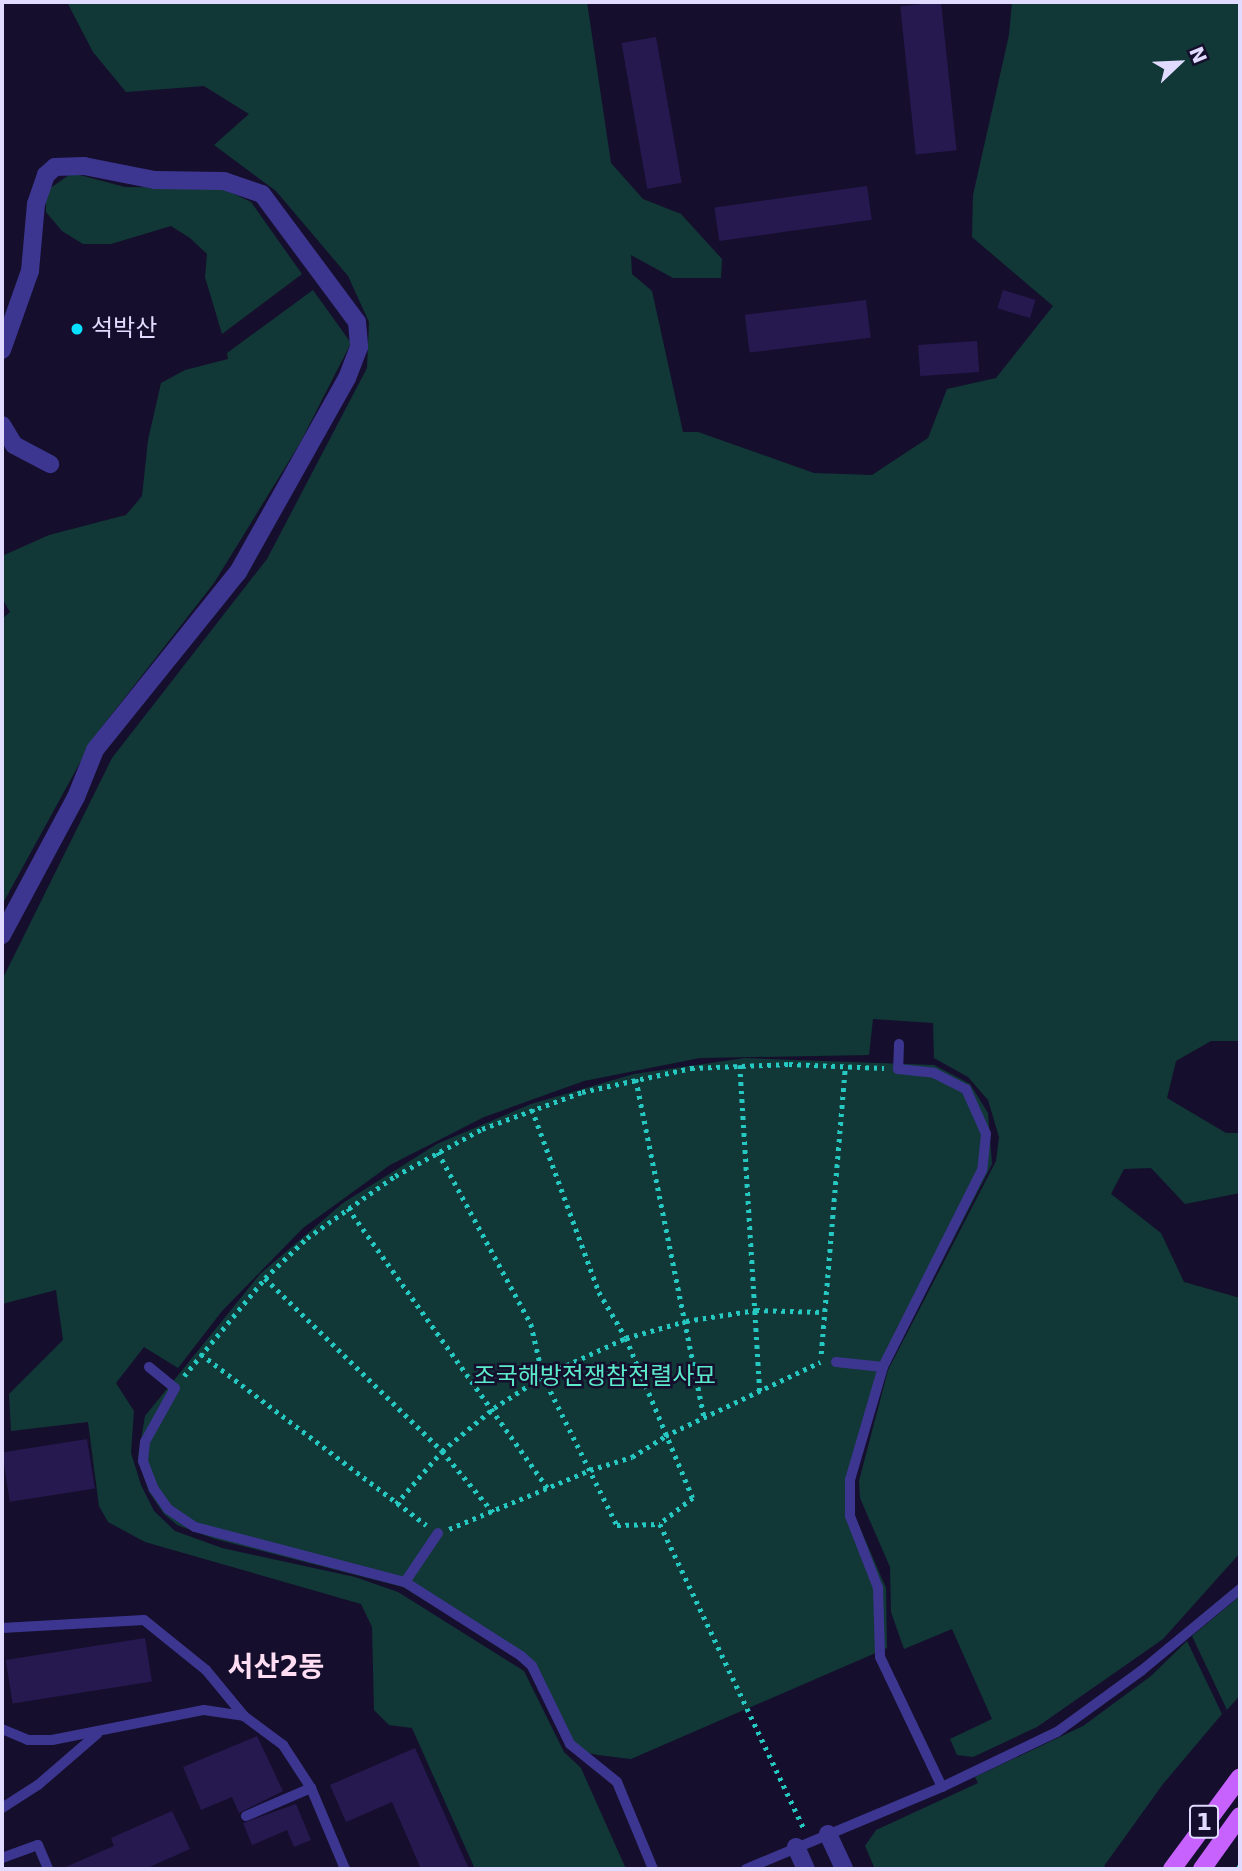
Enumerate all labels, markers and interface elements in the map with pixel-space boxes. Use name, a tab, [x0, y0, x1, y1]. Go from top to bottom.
north arrow	[1144, 28, 1214, 98]
text: N	[1185, 43, 1212, 66]
place label: 석박산	[91, 315, 157, 343]
marker: 석박산	[69, 321, 85, 337]
park label: 조국해방전쟁참전렬사묘	[474, 1363, 716, 1391]
district label: 서산2동	[228, 1650, 324, 1684]
road number: 1	[1188, 1802, 1220, 1842]

